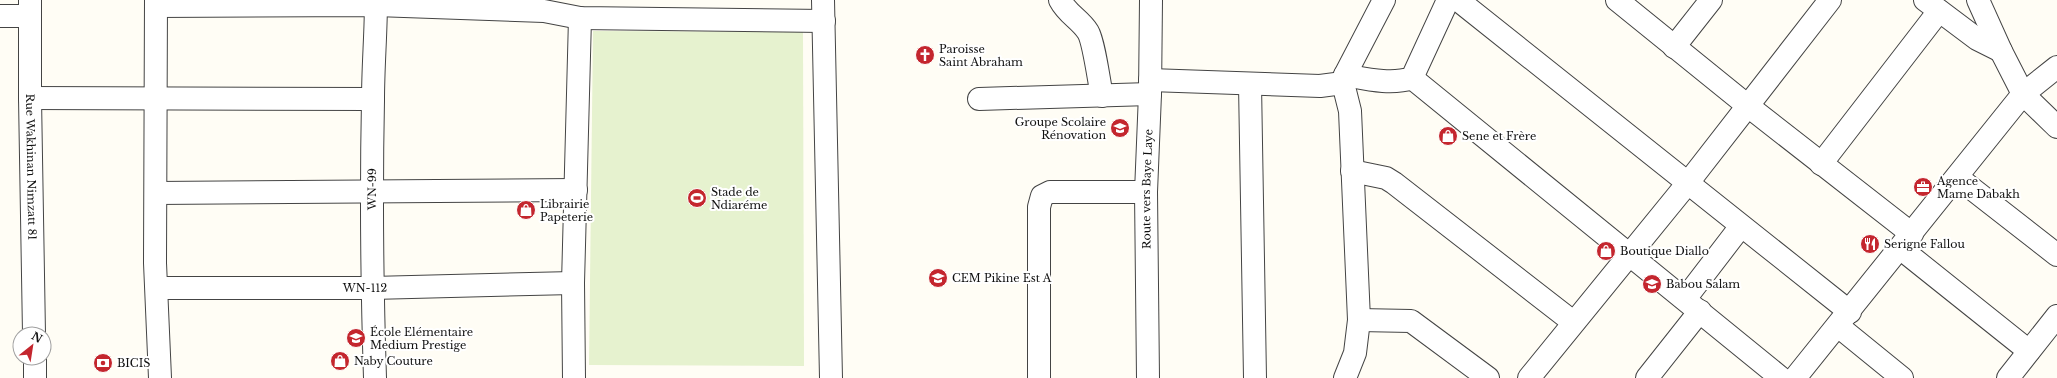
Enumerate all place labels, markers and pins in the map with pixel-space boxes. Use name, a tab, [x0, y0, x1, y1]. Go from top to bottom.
place label: Paroisse Saint Abraham	[939, 42, 1023, 69]
church icon: Paroisse Saint Abraham	[914, 44, 936, 66]
place label: Groupe Scolaire Rénovation	[1015, 115, 1106, 142]
school or university icon: Groupe Scolaire Rénovation	[1109, 117, 1131, 139]
shop icon: Sene et Frère	[1437, 125, 1459, 147]
place label: Sene et Frère	[1462, 129, 1536, 143]
place label: Agence Mame Dabakh	[1936, 174, 2020, 201]
office icon: Agence Mame Dabakh	[1912, 176, 1934, 198]
place label: Stade de Ndiaréme	[711, 185, 767, 212]
sports icon: Stade de Ndiaréme	[686, 187, 708, 209]
place label: Librairie Papeterie	[540, 197, 593, 224]
shop icon: Librairie Papeterie	[515, 199, 537, 221]
restaurant icon: Serigne Fallou	[1859, 233, 1881, 255]
place label: Serigne Fallou	[1884, 237, 1965, 251]
shop icon: Boutique Diallo	[1595, 240, 1617, 262]
place label: Boutique Diallo	[1620, 244, 1709, 258]
school or university icon: CEM Pikine Est A	[927, 267, 949, 289]
place label: CEM Pikine Est A	[952, 271, 1052, 285]
school or university icon: Babou Salam	[1641, 273, 1663, 295]
place label: Babou Salam	[1666, 277, 1740, 291]
place label: École Elémentaire Medium Prestige	[370, 325, 473, 352]
school or university icon: École Elémentaire Medium Prestige	[345, 327, 367, 349]
shop icon: Naby Couture	[329, 350, 351, 372]
bank icon: BICIS	[92, 352, 114, 374]
place label: Naby Couture	[354, 354, 433, 368]
place label: BICIS	[117, 356, 150, 370]

